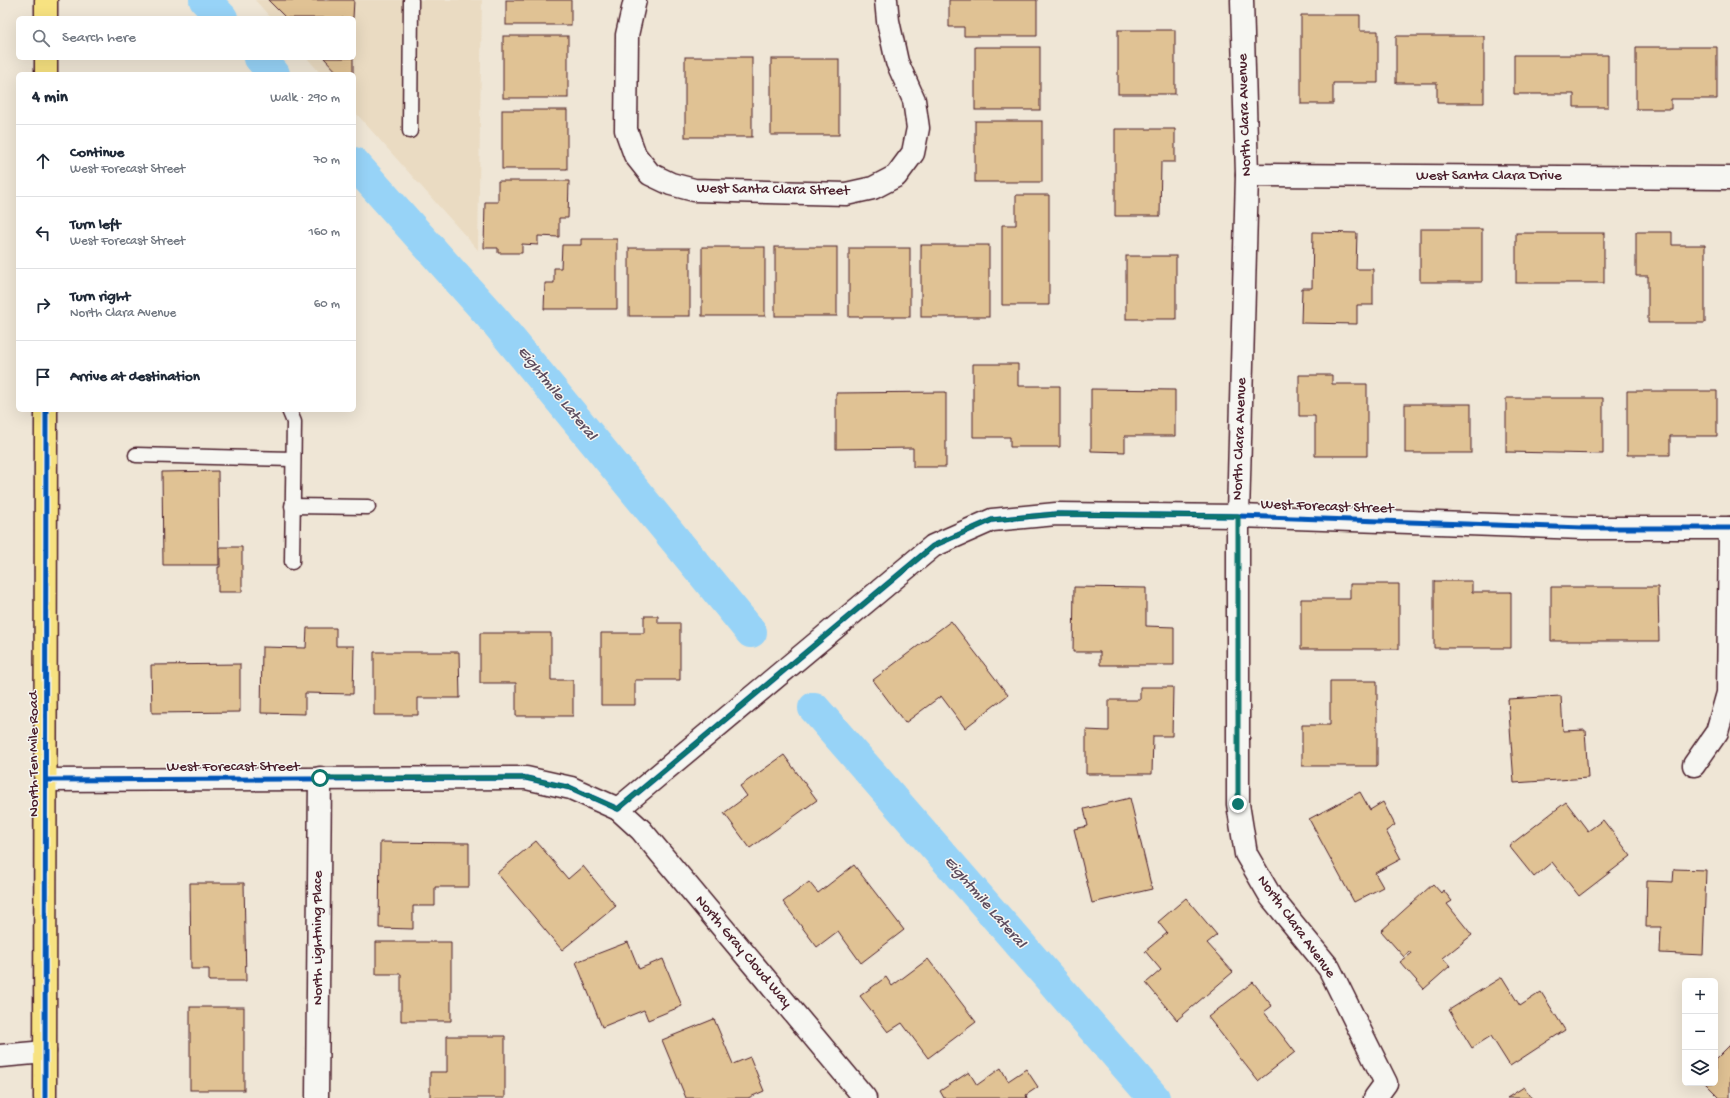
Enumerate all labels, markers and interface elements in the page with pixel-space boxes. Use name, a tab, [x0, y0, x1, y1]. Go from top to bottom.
search box	[16, 16, 356, 60]
icon: search	[30, 27, 52, 49]
text: Search here	[62, 29, 136, 47]
street label: North Clara Avenue	[1234, 53, 1256, 177]
text: 4 min	[32, 88, 68, 108]
text: Walk · 290 m	[270, 91, 340, 106]
text: Continue	[70, 144, 124, 162]
icon: ahead	[32, 150, 54, 172]
text: 70 m	[314, 153, 340, 168]
text: West Forecast Street	[70, 162, 185, 177]
street label: West Santa Clara Drive	[1416, 167, 1562, 185]
street label: West Santa Clara Street	[696, 180, 852, 200]
text: Turn left	[70, 216, 121, 234]
icon: left	[32, 222, 54, 244]
text: 160 m	[308, 225, 340, 240]
text: West Forecast Street	[70, 234, 185, 249]
text: Turn right	[70, 288, 130, 306]
icon: right	[32, 294, 54, 316]
text: 60 m	[314, 297, 340, 312]
text: North Clara Avenue	[70, 306, 176, 321]
water label: Eightmile Lateral	[512, 343, 601, 446]
icon: arrive	[32, 366, 54, 388]
text: Arrive at destination	[70, 368, 200, 386]
street label: North Clara Avenue	[1229, 377, 1251, 501]
street label: West Forecast Street	[1260, 496, 1396, 518]
street label: North Ten Mile Road	[25, 690, 43, 817]
street label: West Forecast Street	[167, 758, 301, 776]
route start	[311, 769, 329, 787]
route end	[1229, 795, 1247, 813]
water label: Eightmile Lateral	[939, 853, 1030, 954]
street label: North Lightning Place	[309, 871, 327, 1005]
street label: North Clara Avenue	[1253, 872, 1339, 982]
street label: North Gray Cloud Way	[691, 892, 796, 1013]
map controls	[1682, 978, 1718, 1086]
button: +	[1682, 978, 1718, 1014]
button: −	[1682, 1014, 1718, 1050]
button: layers	[1682, 1050, 1718, 1086]

